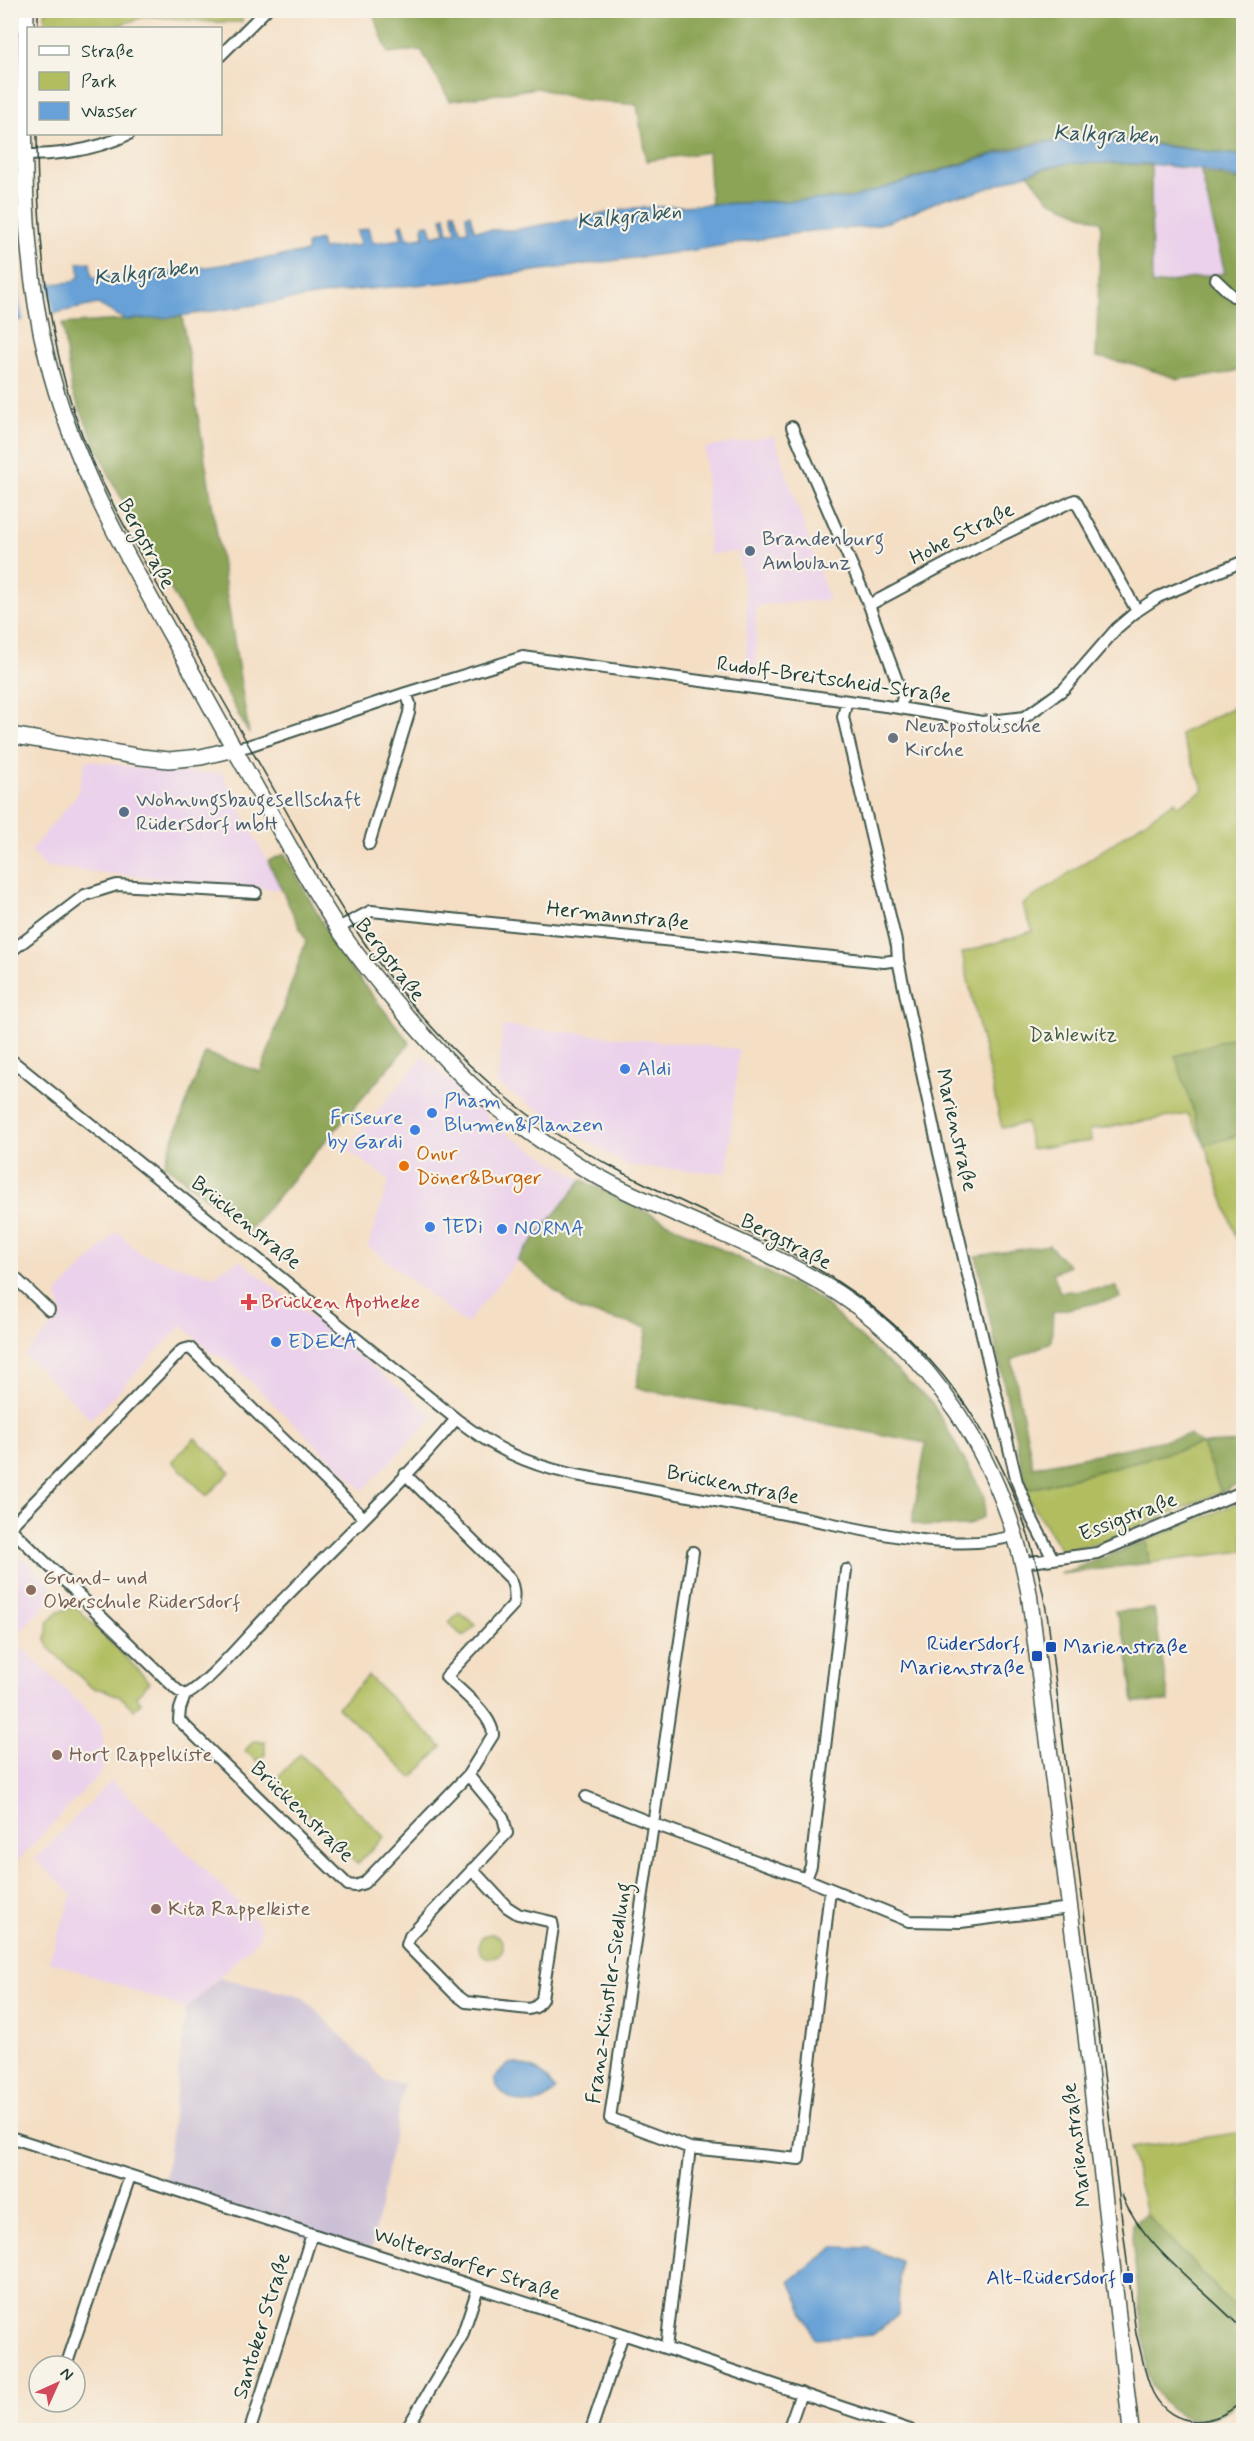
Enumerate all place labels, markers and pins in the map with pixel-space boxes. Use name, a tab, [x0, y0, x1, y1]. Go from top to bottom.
place label: Brandenburg Ambulanz	[762, 525, 884, 577]
marker: Brandenburg Ambulanz	[743, 544, 757, 558]
place label: Neuapostolische Kirche	[905, 712, 1041, 764]
marker: Neuapostolische Kirche	[886, 731, 900, 745]
place label: Wohnungsbaugesellschaft Rüdersdorf mbH	[136, 786, 361, 838]
marker: Wohnungsbaugesellschaft Rüdersdorf mbH	[117, 805, 131, 819]
place label: Aldi	[637, 1055, 671, 1083]
marker: Aldi	[618, 1062, 632, 1076]
place label: Pham Blumen&Planzen	[444, 1087, 604, 1139]
place label: Friseure by Gardi	[327, 1104, 403, 1156]
marker: Pham Blumen&Planzen	[425, 1106, 439, 1120]
marker: Friseure by Gardi	[408, 1123, 422, 1137]
place label: Onur Döner&Burger	[416, 1140, 542, 1193]
marker: Onur Döner&Burger	[397, 1159, 411, 1173]
place label: TEDi	[442, 1213, 483, 1241]
place label: NORMA	[514, 1215, 584, 1243]
marker: TEDi	[423, 1220, 437, 1234]
marker: NORMA	[495, 1222, 509, 1236]
place label: Brücken Apotheke	[261, 1288, 420, 1317]
marker: Brücken Apotheke	[242, 1295, 256, 1309]
place label: EDEKA	[288, 1328, 357, 1356]
marker: EDEKA	[269, 1335, 283, 1349]
place label: Grund- und Oberschule Rüdersdorf	[43, 1564, 240, 1616]
marker: Grund- und Oberschule Rüdersdorf	[24, 1583, 38, 1597]
place label: Rüdersdorf, Marienstraße	[900, 1630, 1025, 1682]
place label: Marienstraße	[1063, 1633, 1188, 1661]
marker: Marienstraße	[1044, 1640, 1058, 1654]
marker: Rüdersdorf, Marienstraße	[1030, 1649, 1044, 1663]
place label: Hort Rappelkiste	[69, 1741, 213, 1769]
marker: Hort Rappelkiste	[50, 1748, 64, 1762]
place label: Kita Rappelkiste	[168, 1895, 311, 1923]
marker: Kita Rappelkiste	[149, 1902, 163, 1916]
place label: Alt-Rüdersdorf	[986, 2264, 1116, 2292]
marker: Alt-Rüdersdorf	[1121, 2271, 1135, 2285]

